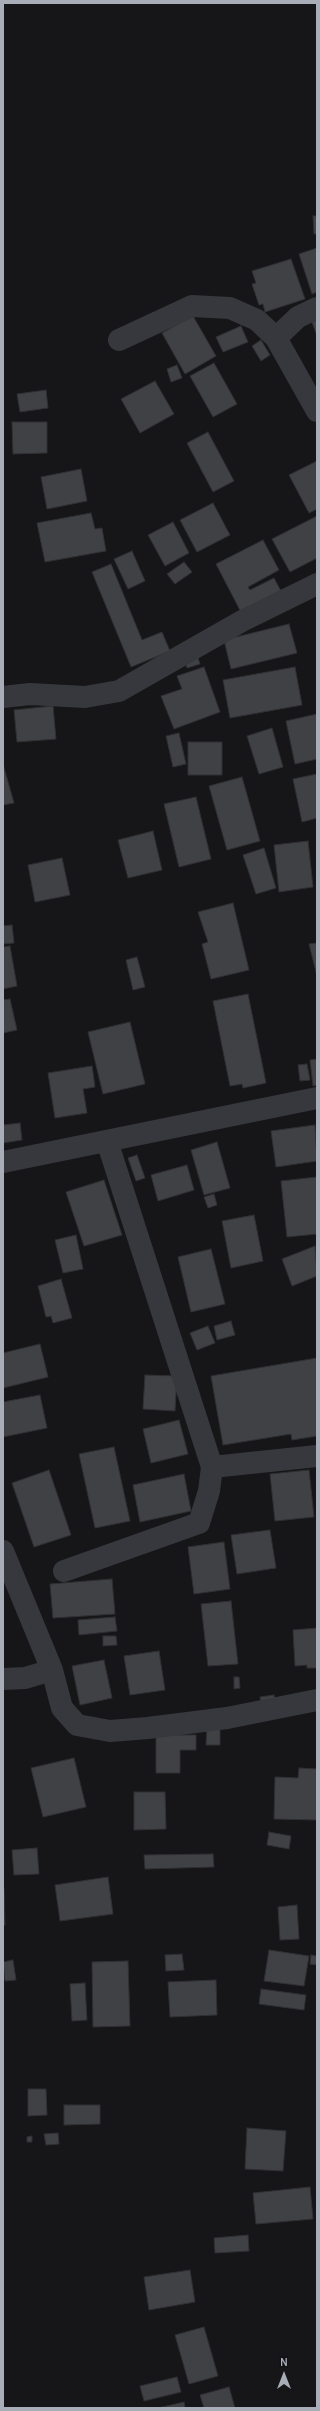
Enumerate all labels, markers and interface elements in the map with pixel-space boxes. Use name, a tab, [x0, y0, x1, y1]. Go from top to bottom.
north arrow	[264, 2355, 304, 2395]
text: N	[280, 2356, 288, 2369]

